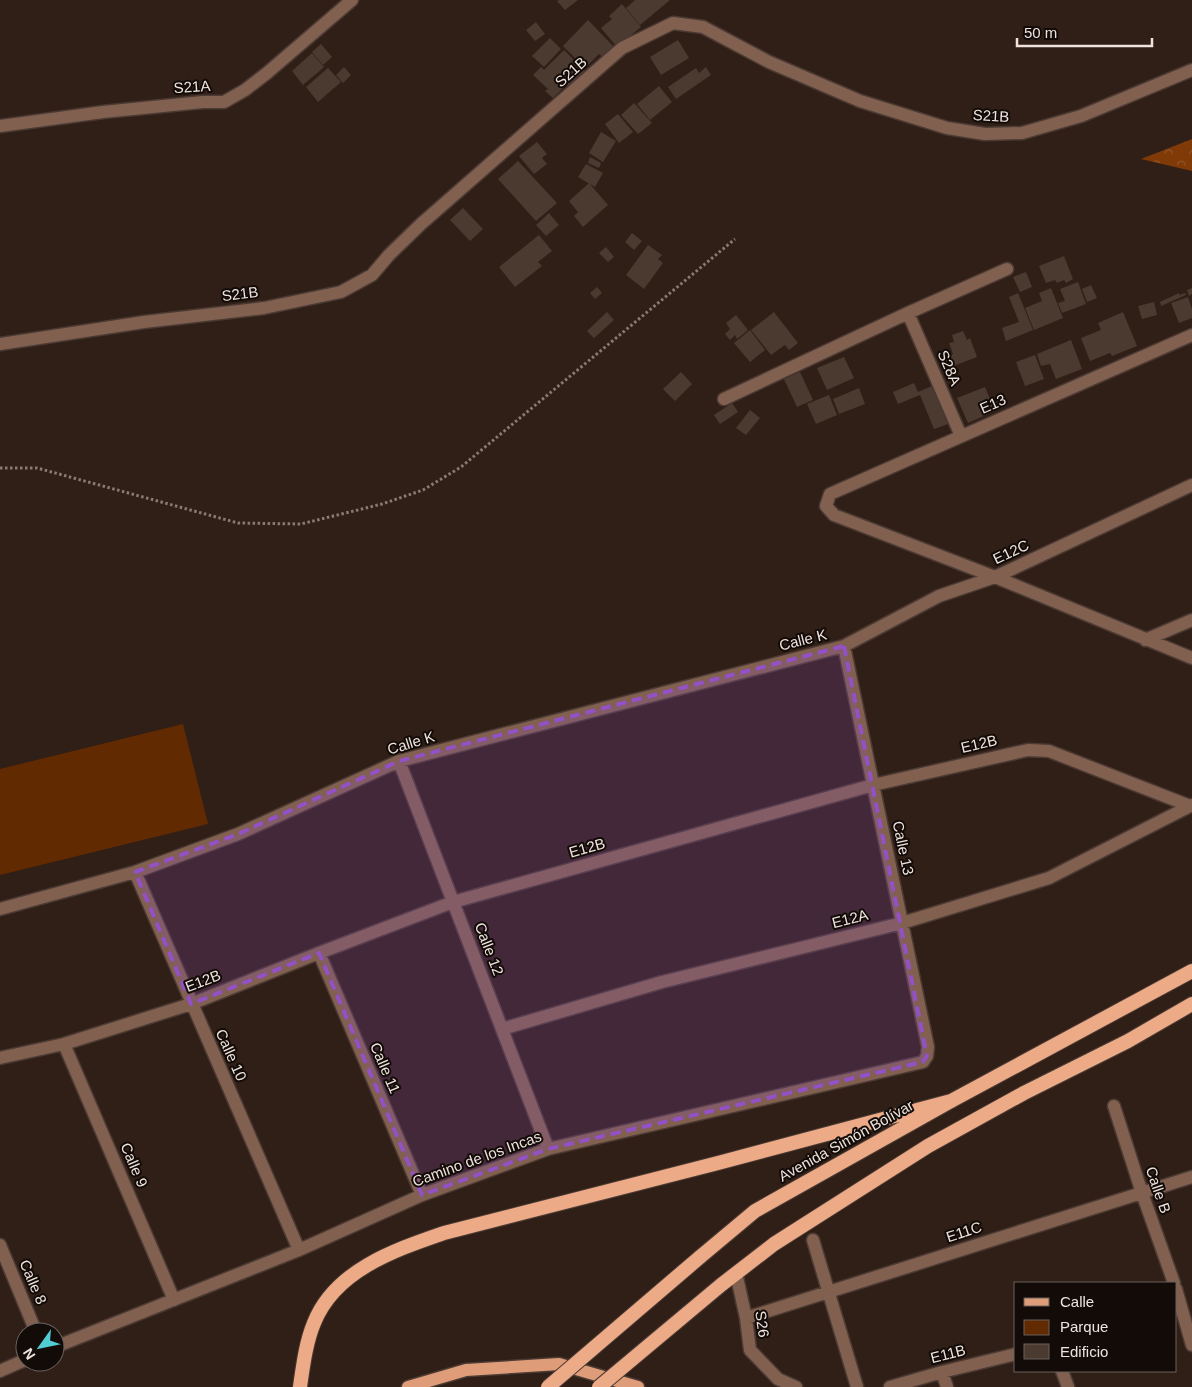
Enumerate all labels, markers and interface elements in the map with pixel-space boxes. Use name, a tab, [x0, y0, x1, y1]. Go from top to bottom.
scale bar	[1017, 15, 1152, 47]
text: 50 m	[1024, 24, 1057, 41]
street label: S21B	[551, 53, 590, 90]
street label: S21A	[173, 77, 211, 96]
street label: S21B	[972, 106, 1010, 125]
street label: S21B	[221, 283, 259, 304]
street label: S28A	[934, 348, 964, 388]
street label: E13	[977, 390, 1008, 417]
street label: E12C	[990, 536, 1032, 567]
street label: Calle K	[777, 625, 828, 654]
street label: Calle K	[385, 727, 436, 758]
street label: E12B	[959, 731, 999, 756]
street label: Calle 13	[889, 819, 918, 877]
street label: E12B	[567, 834, 607, 861]
street label: E12A	[830, 906, 870, 931]
street label: Calle 12	[472, 920, 507, 978]
street label: E12B	[183, 966, 223, 995]
street label: Calle 10	[212, 1026, 250, 1083]
street label: Calle 11	[367, 1040, 404, 1096]
street label: Avenida Simón Bolívar	[775, 1096, 916, 1185]
street label: Camino de los Incas	[410, 1127, 544, 1190]
street label: Calle 9	[118, 1140, 151, 1190]
street label: Calle B	[1143, 1164, 1174, 1215]
street label: E11C	[944, 1218, 984, 1245]
street label: Calle 8	[17, 1257, 50, 1307]
legend	[1014, 1282, 1177, 1372]
text: Calle	[1060, 1293, 1094, 1310]
street label: S26	[752, 1310, 773, 1338]
text: Parque	[1060, 1318, 1108, 1335]
north arrow	[15, 1322, 65, 1372]
street label: E11B	[929, 1341, 967, 1366]
text: Edificio	[1060, 1343, 1108, 1360]
text: N	[20, 1345, 39, 1363]

